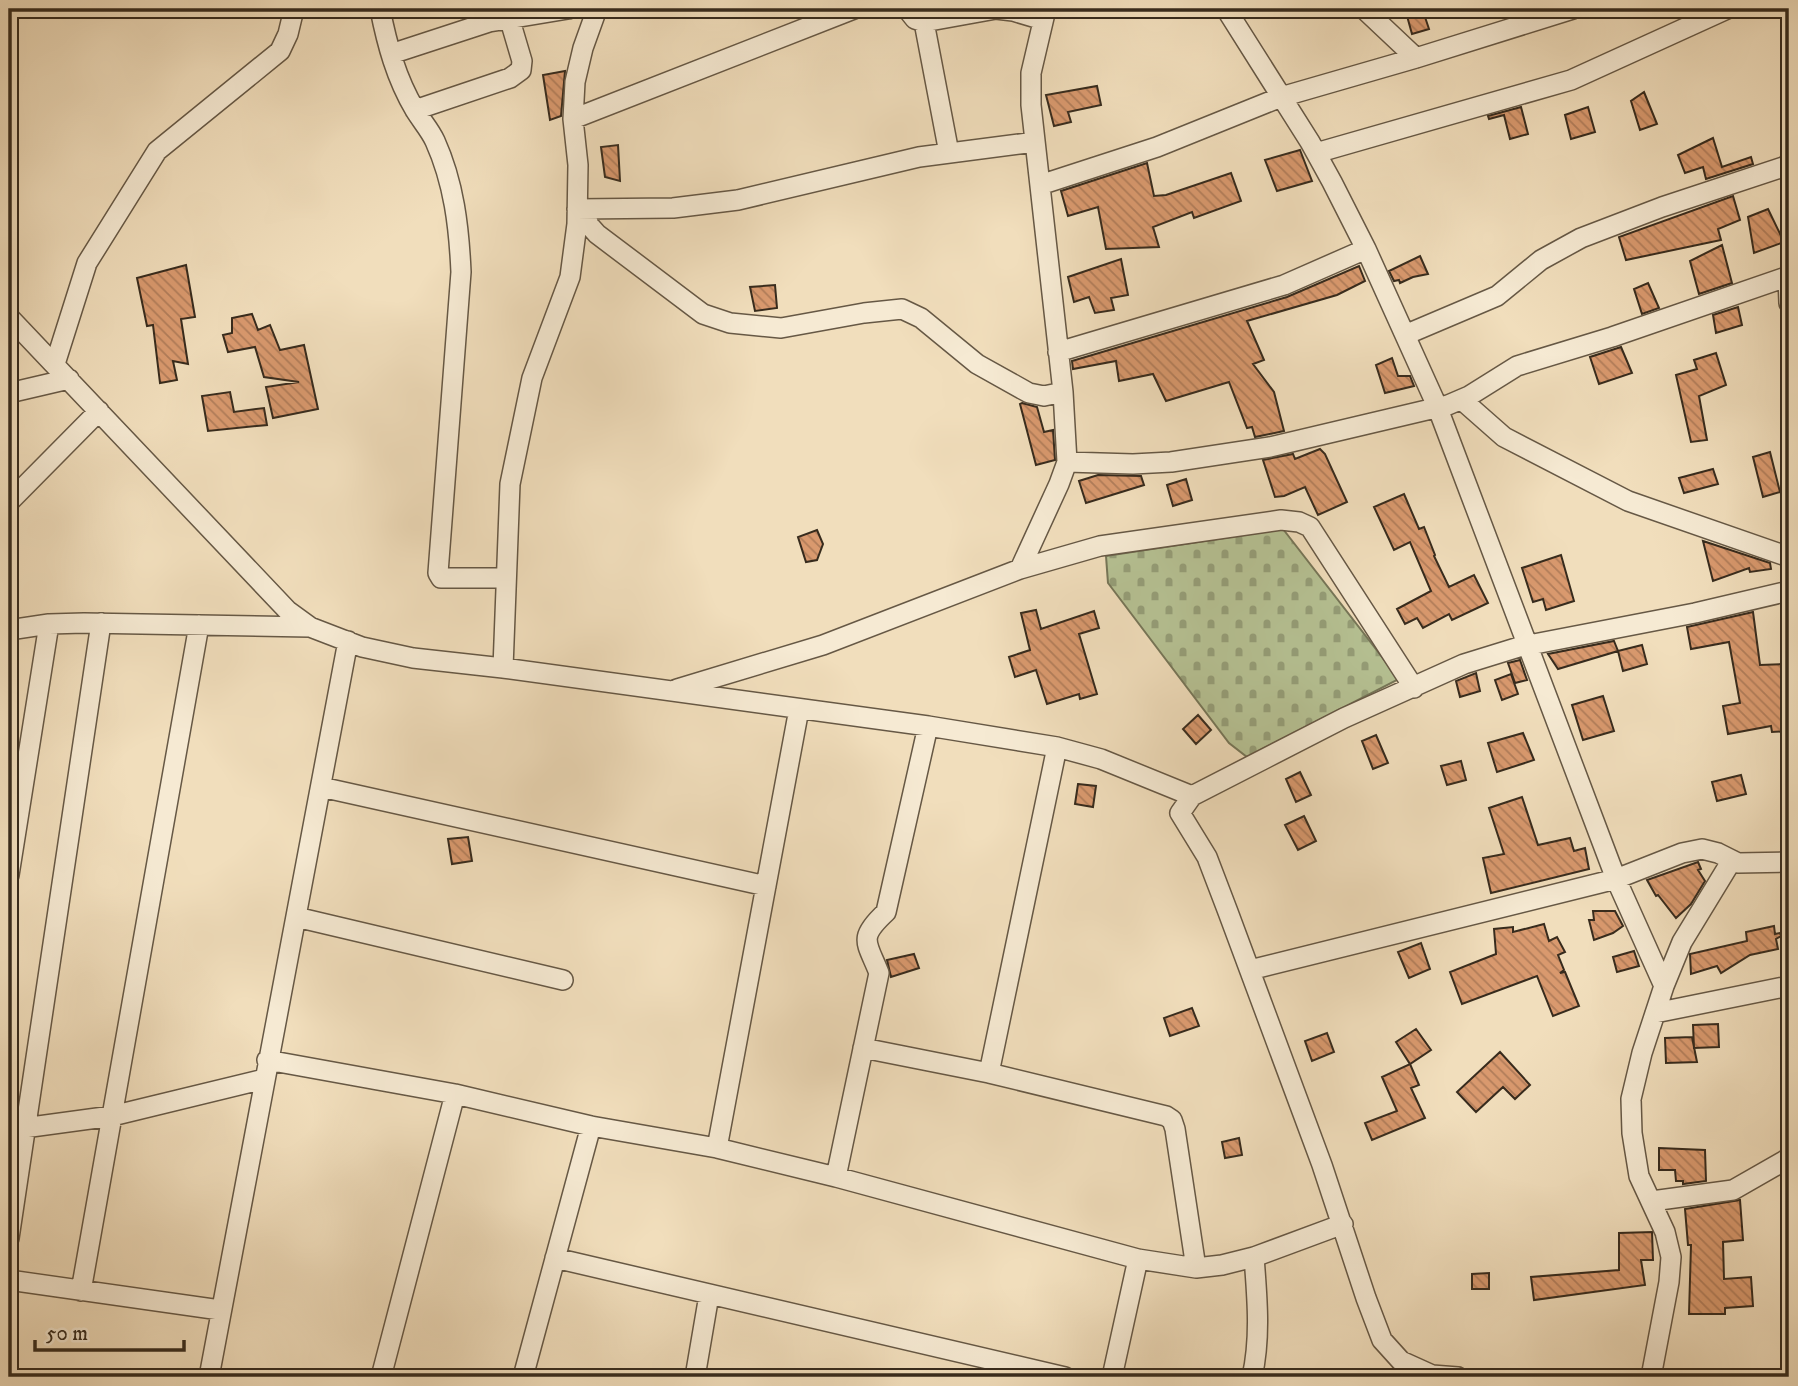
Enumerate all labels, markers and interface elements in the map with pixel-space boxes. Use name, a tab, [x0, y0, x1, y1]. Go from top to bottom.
scale bar	[35, 1309, 184, 1353]
text: 50 m	[46, 1321, 88, 1347]

